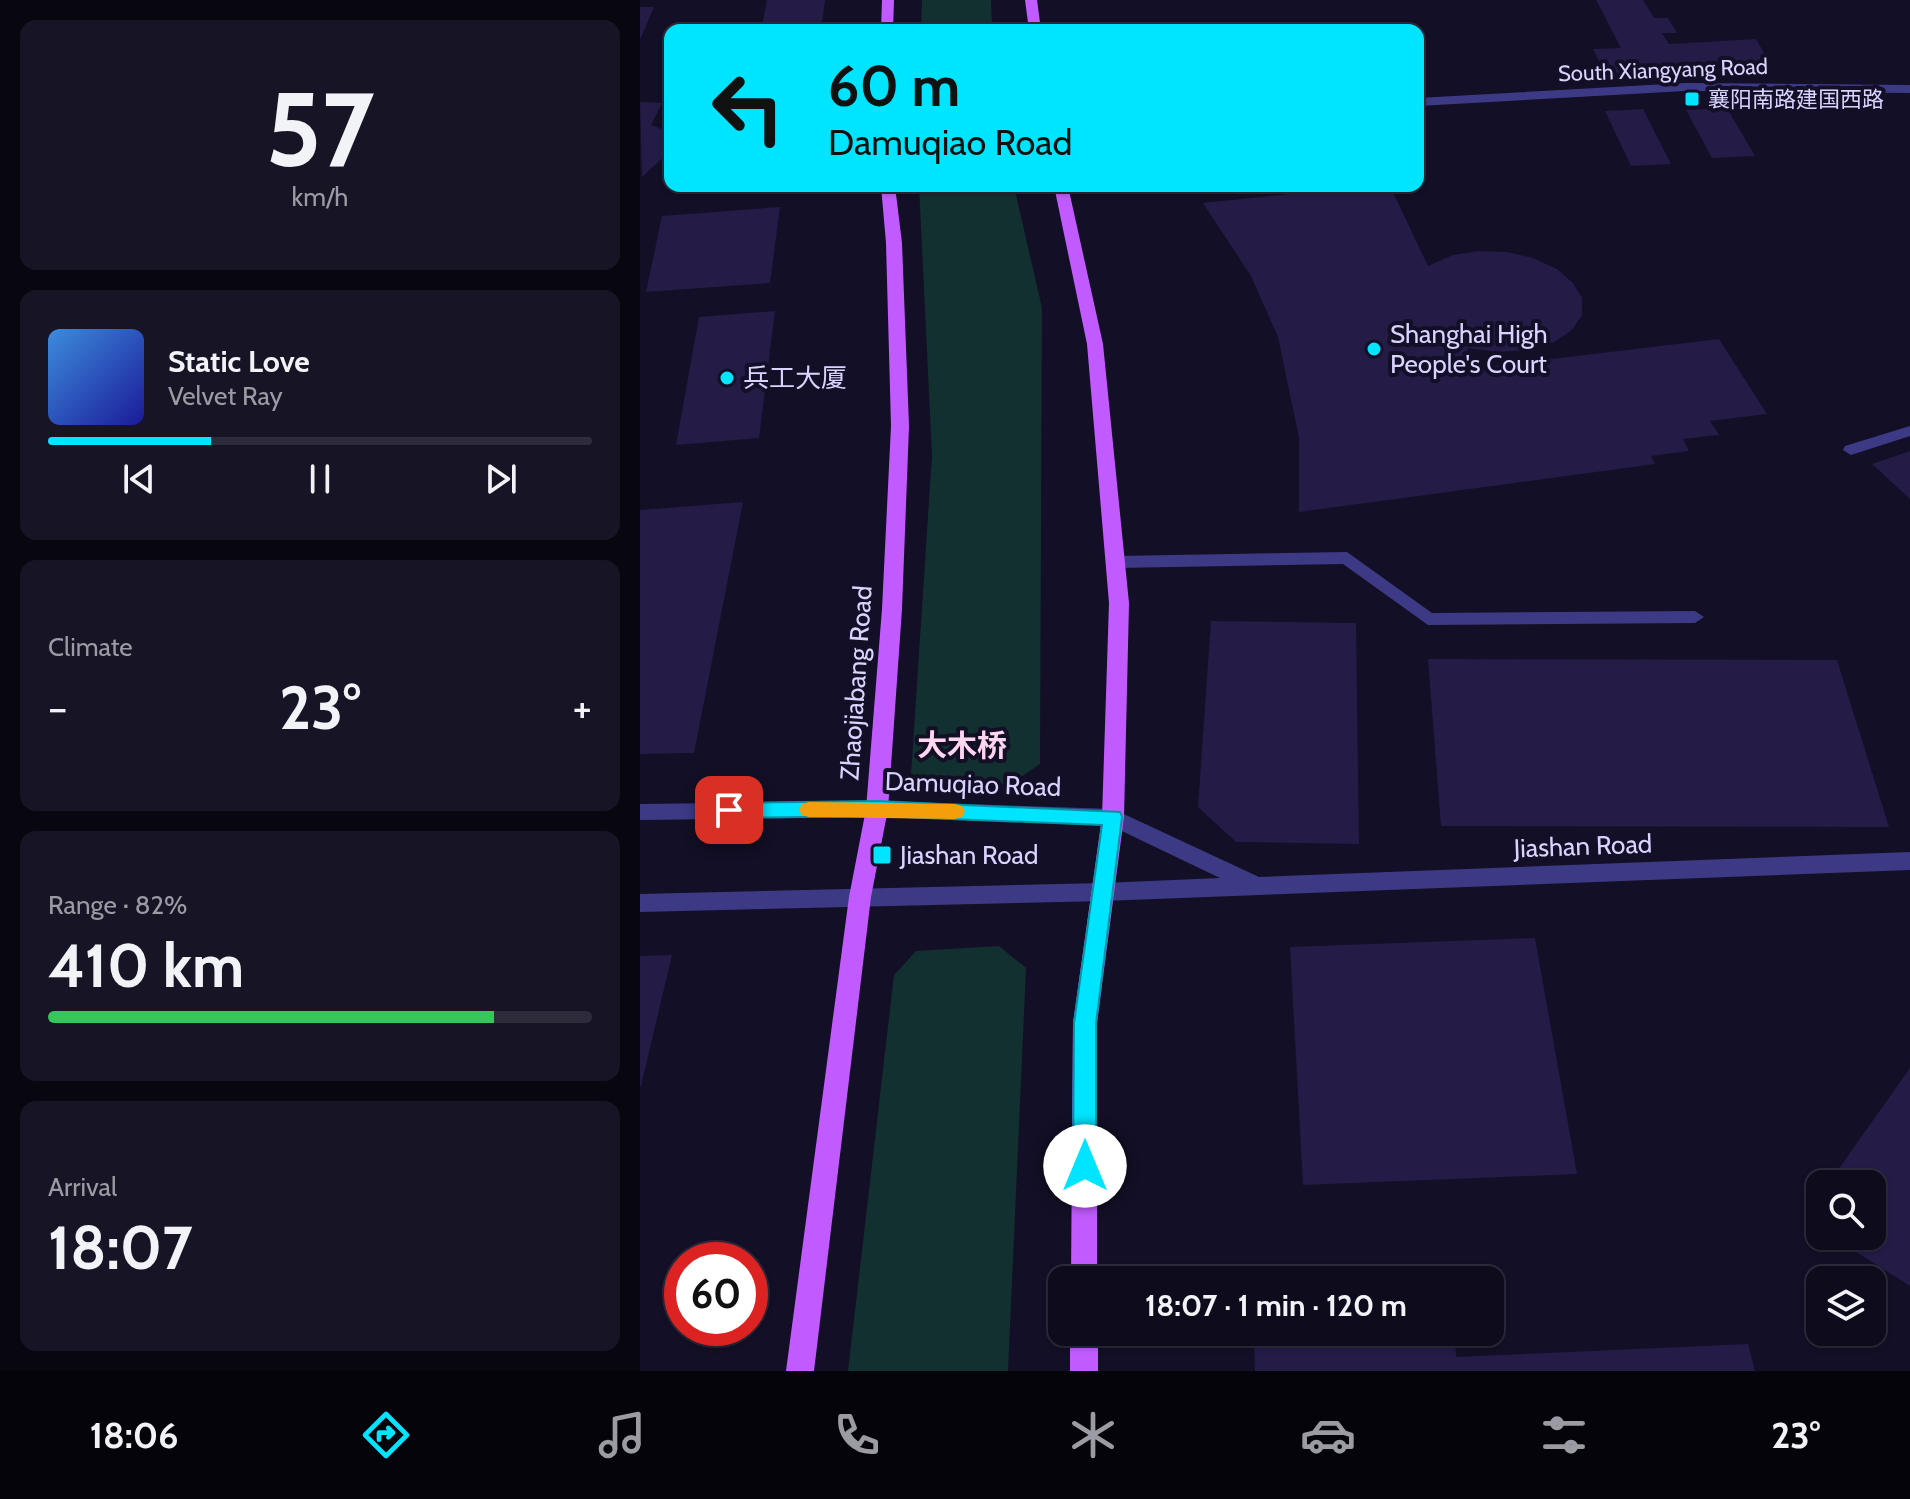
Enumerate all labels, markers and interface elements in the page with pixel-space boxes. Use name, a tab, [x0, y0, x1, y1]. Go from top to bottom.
text: 60 m	[828, 52, 960, 120]
street label: South Xiangyang Road	[1557, 53, 1769, 87]
icon: left	[696, 56, 800, 160]
text: 57	[266, 66, 374, 192]
place label: 襄阳南路建国西路	[1708, 86, 1884, 113]
marker: 襄阳南路建国西路	[1683, 90, 1701, 108]
text: Damuqiao Road	[828, 120, 1073, 164]
text: km/h	[292, 181, 348, 213]
place label: Shanghai High People's Court	[1390, 318, 1548, 380]
marker: Shanghai High People's Court	[1365, 340, 1383, 358]
text: Static Love	[168, 343, 310, 380]
place label: 兵工大厦	[743, 362, 847, 394]
marker: 兵工大厦	[718, 369, 736, 387]
text: Velvet Ray	[168, 380, 283, 412]
icon: previous	[117, 457, 161, 501]
icon: pause	[298, 457, 342, 501]
icon: next	[479, 457, 523, 501]
street label: Zhaojiabang Road	[833, 584, 879, 782]
text: Climate	[48, 631, 133, 663]
text: 23°	[279, 671, 361, 744]
text: −	[48, 681, 67, 734]
text: +	[573, 681, 592, 734]
district label: 大木桥	[917, 727, 1007, 764]
street label: Damuqiao Road	[884, 765, 1062, 803]
pin	[695, 776, 763, 844]
icon: arrive	[707, 788, 751, 832]
street label: Jiashan Road	[1512, 828, 1653, 864]
place label: Jiashan Road	[899, 839, 1039, 871]
marker: Jiashan Road	[871, 844, 893, 866]
text: Range · 82%	[48, 889, 187, 921]
text: 410 km	[48, 929, 244, 1002]
position arrow	[1043, 1124, 1127, 1208]
map controls	[1806, 1170, 1886, 1346]
button: search	[1806, 1170, 1886, 1250]
text: Arrival	[48, 1171, 117, 1203]
text: 18:07	[48, 1211, 193, 1284]
speed limit sign: 60	[664, 1242, 768, 1346]
button: layers	[1806, 1266, 1886, 1346]
text: 18:07 · 1 min · 120 m	[1145, 1287, 1407, 1324]
icon: directions	[358, 1407, 414, 1463]
icon: music	[594, 1407, 650, 1463]
icon: phone	[829, 1407, 885, 1463]
icon: climate	[1065, 1407, 1121, 1463]
icon: car	[1300, 1407, 1356, 1463]
icon: filters	[1536, 1407, 1592, 1463]
text: 18:06	[90, 1413, 178, 1457]
text: 23°	[1771, 1413, 1820, 1457]

